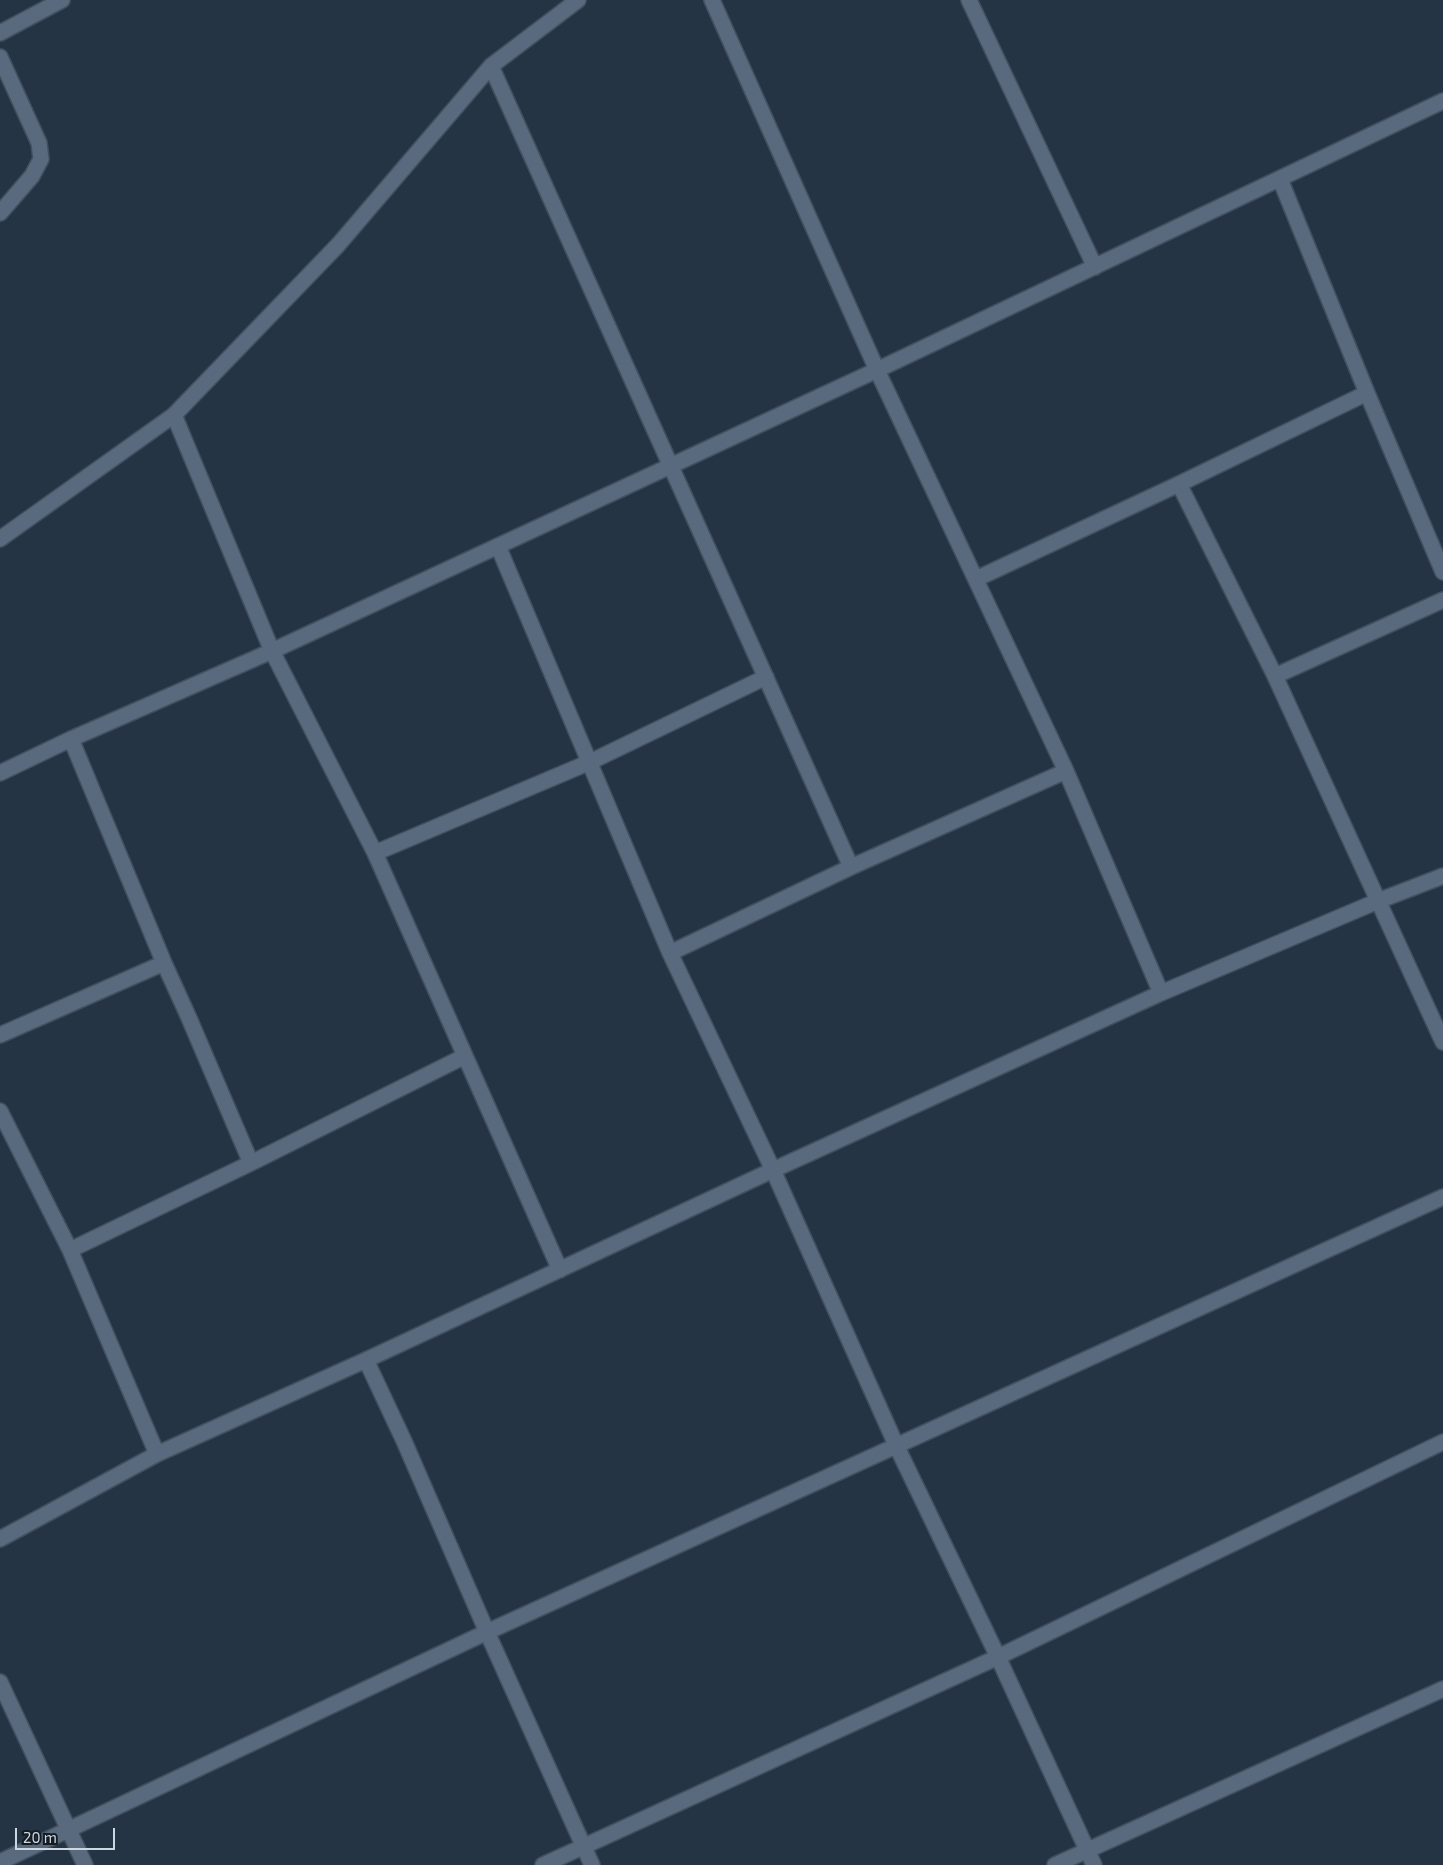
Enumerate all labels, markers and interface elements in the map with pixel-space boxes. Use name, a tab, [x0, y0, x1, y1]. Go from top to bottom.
scale bar	[18, 1818, 118, 1850]
text: 20 m	[23, 1828, 57, 1846]

